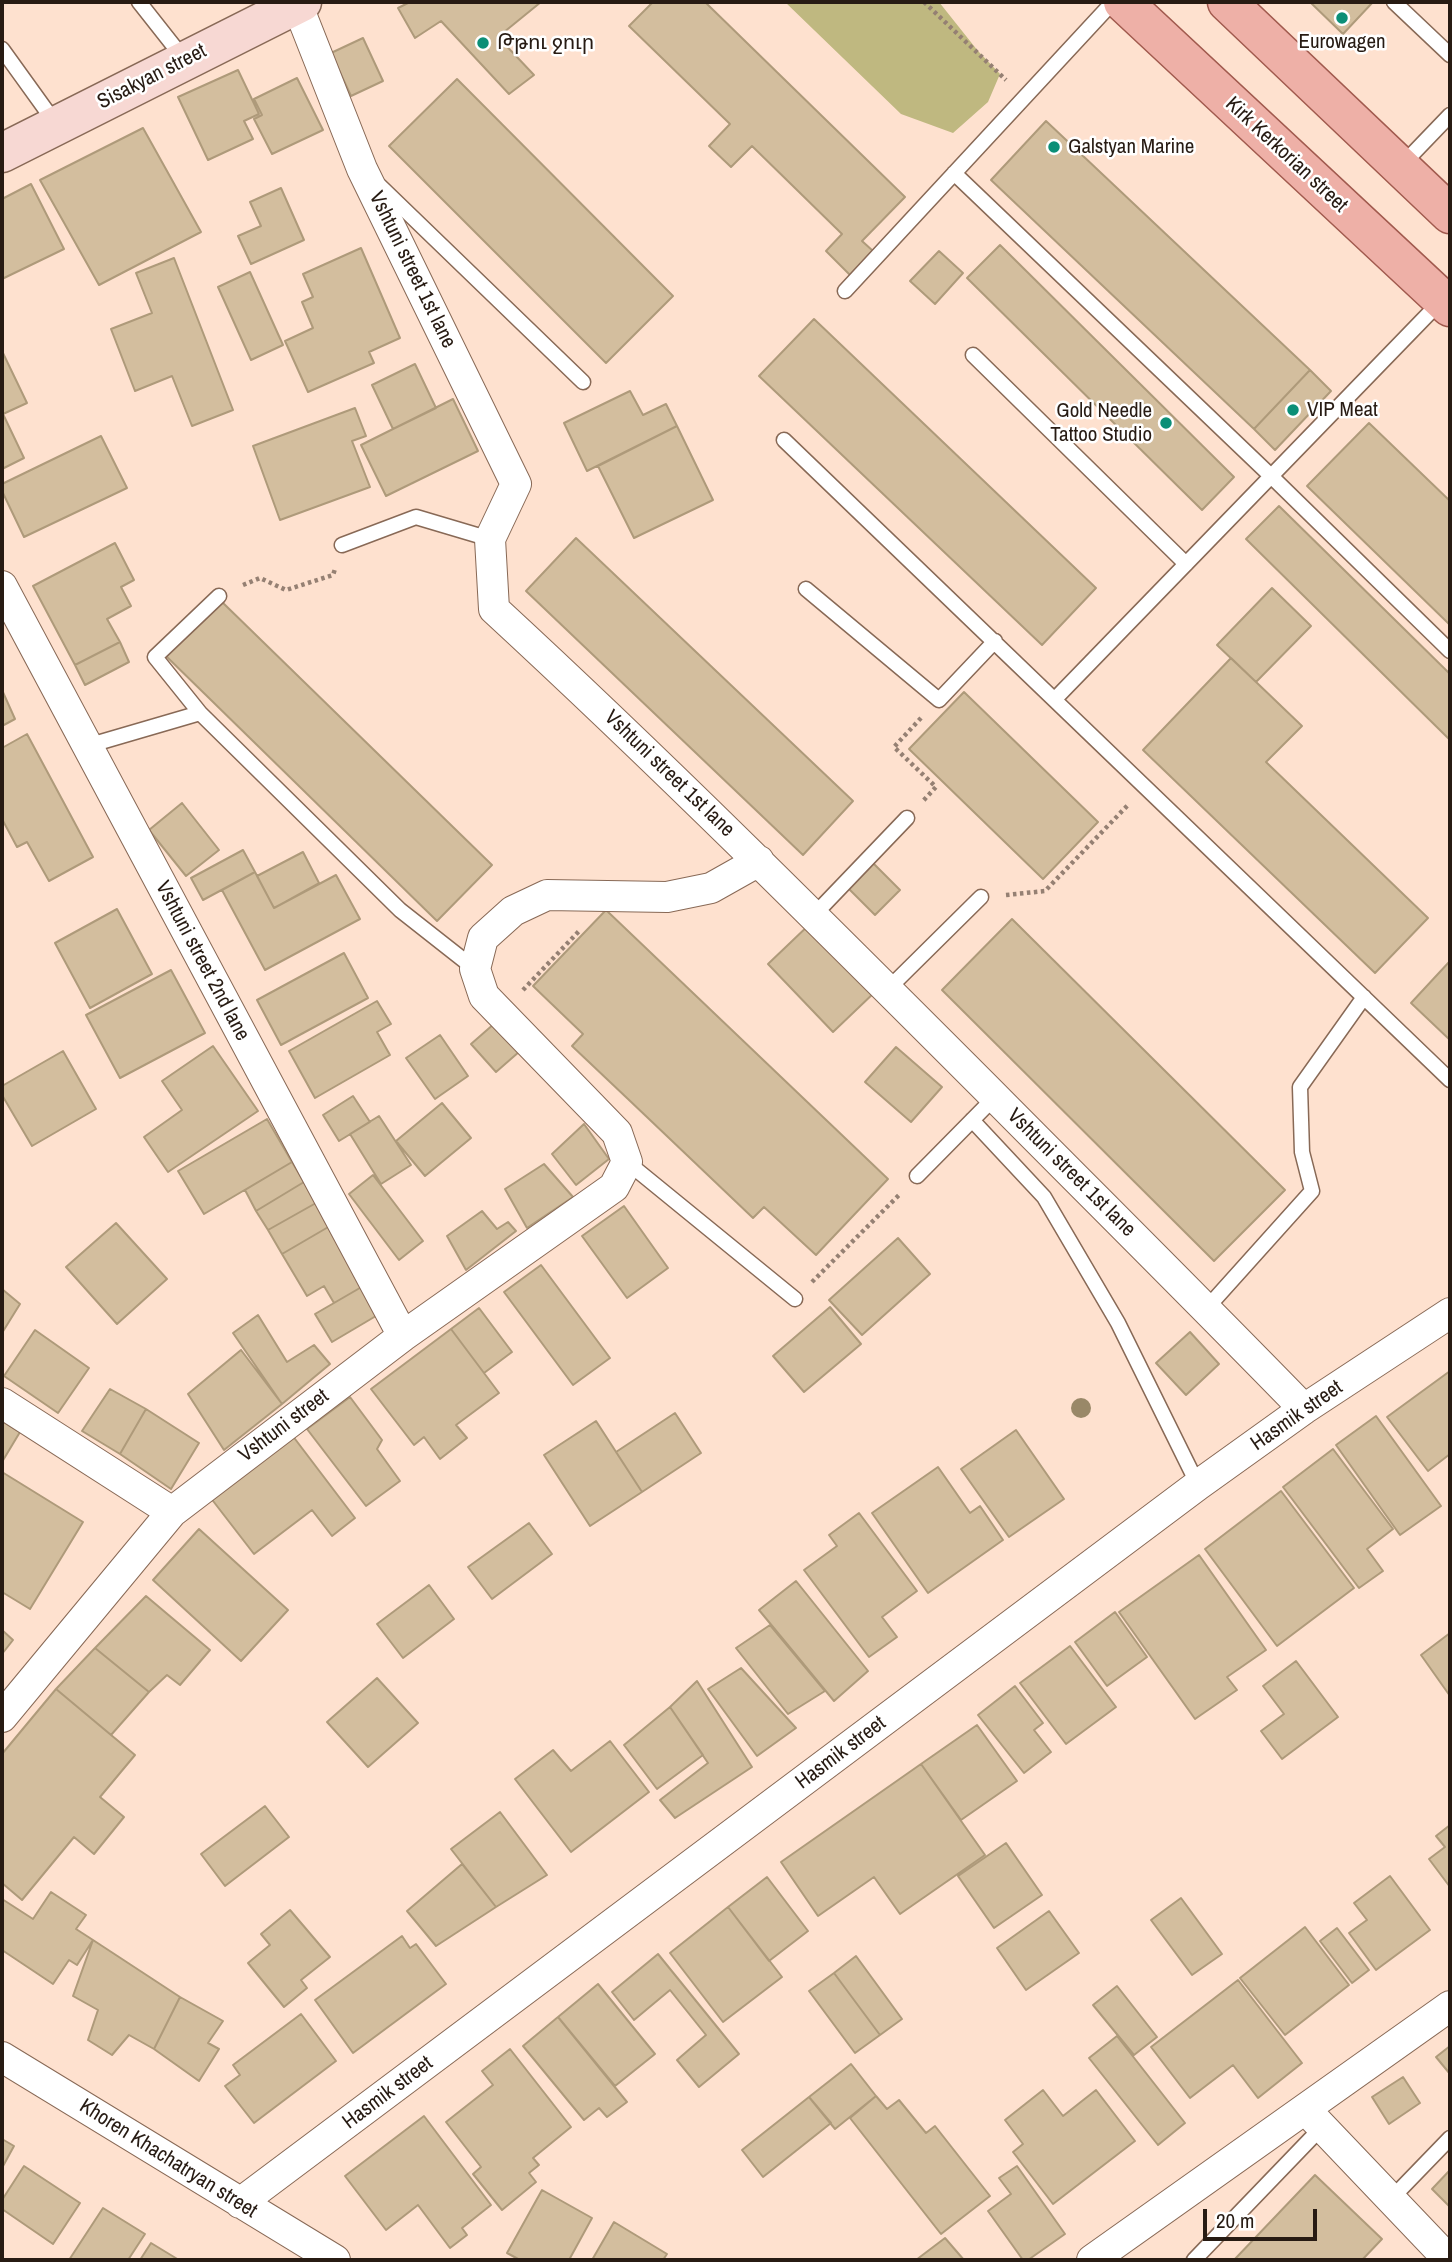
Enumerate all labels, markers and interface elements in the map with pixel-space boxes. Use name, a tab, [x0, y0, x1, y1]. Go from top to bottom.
marker: Eurowagen	[1334, 10, 1350, 26]
place label: Eurowagen	[1298, 29, 1386, 55]
place label: Թթու ջուր	[497, 30, 594, 56]
marker: Թթու ջուր	[475, 35, 491, 51]
street label: Sisakyan street	[93, 39, 211, 115]
street label: Kirk Kerkorian street	[1220, 92, 1352, 218]
place label: Galstyan Marine	[1068, 134, 1194, 160]
marker: Galstyan Marine	[1046, 139, 1062, 155]
street label: Vshtuni street 1st lane	[363, 187, 461, 353]
place label: VIP Meat	[1307, 397, 1378, 423]
place label: Gold Needle Tattoo Studio	[1050, 398, 1152, 448]
marker: VIP Meat	[1285, 402, 1301, 418]
marker: Gold Needle Tattoo Studio	[1158, 415, 1174, 431]
street label: Vshtuni street 1st lane	[599, 705, 739, 843]
street label: Vshtuni street 2nd lane	[149, 877, 255, 1045]
street label: Vshtuni street 1st lane	[1002, 1104, 1140, 1242]
street label: Hasmik street	[1246, 1375, 1348, 1457]
street label: Vshtuni street	[234, 1384, 334, 1468]
street label: Hasmik street	[791, 1711, 891, 1795]
street label: Hasmik street	[338, 2051, 438, 2135]
street label: Khoren Khachatryan street	[74, 2094, 262, 2224]
scale bar	[1207, 2196, 1321, 2240]
text: 20 m	[1216, 2206, 1254, 2235]

